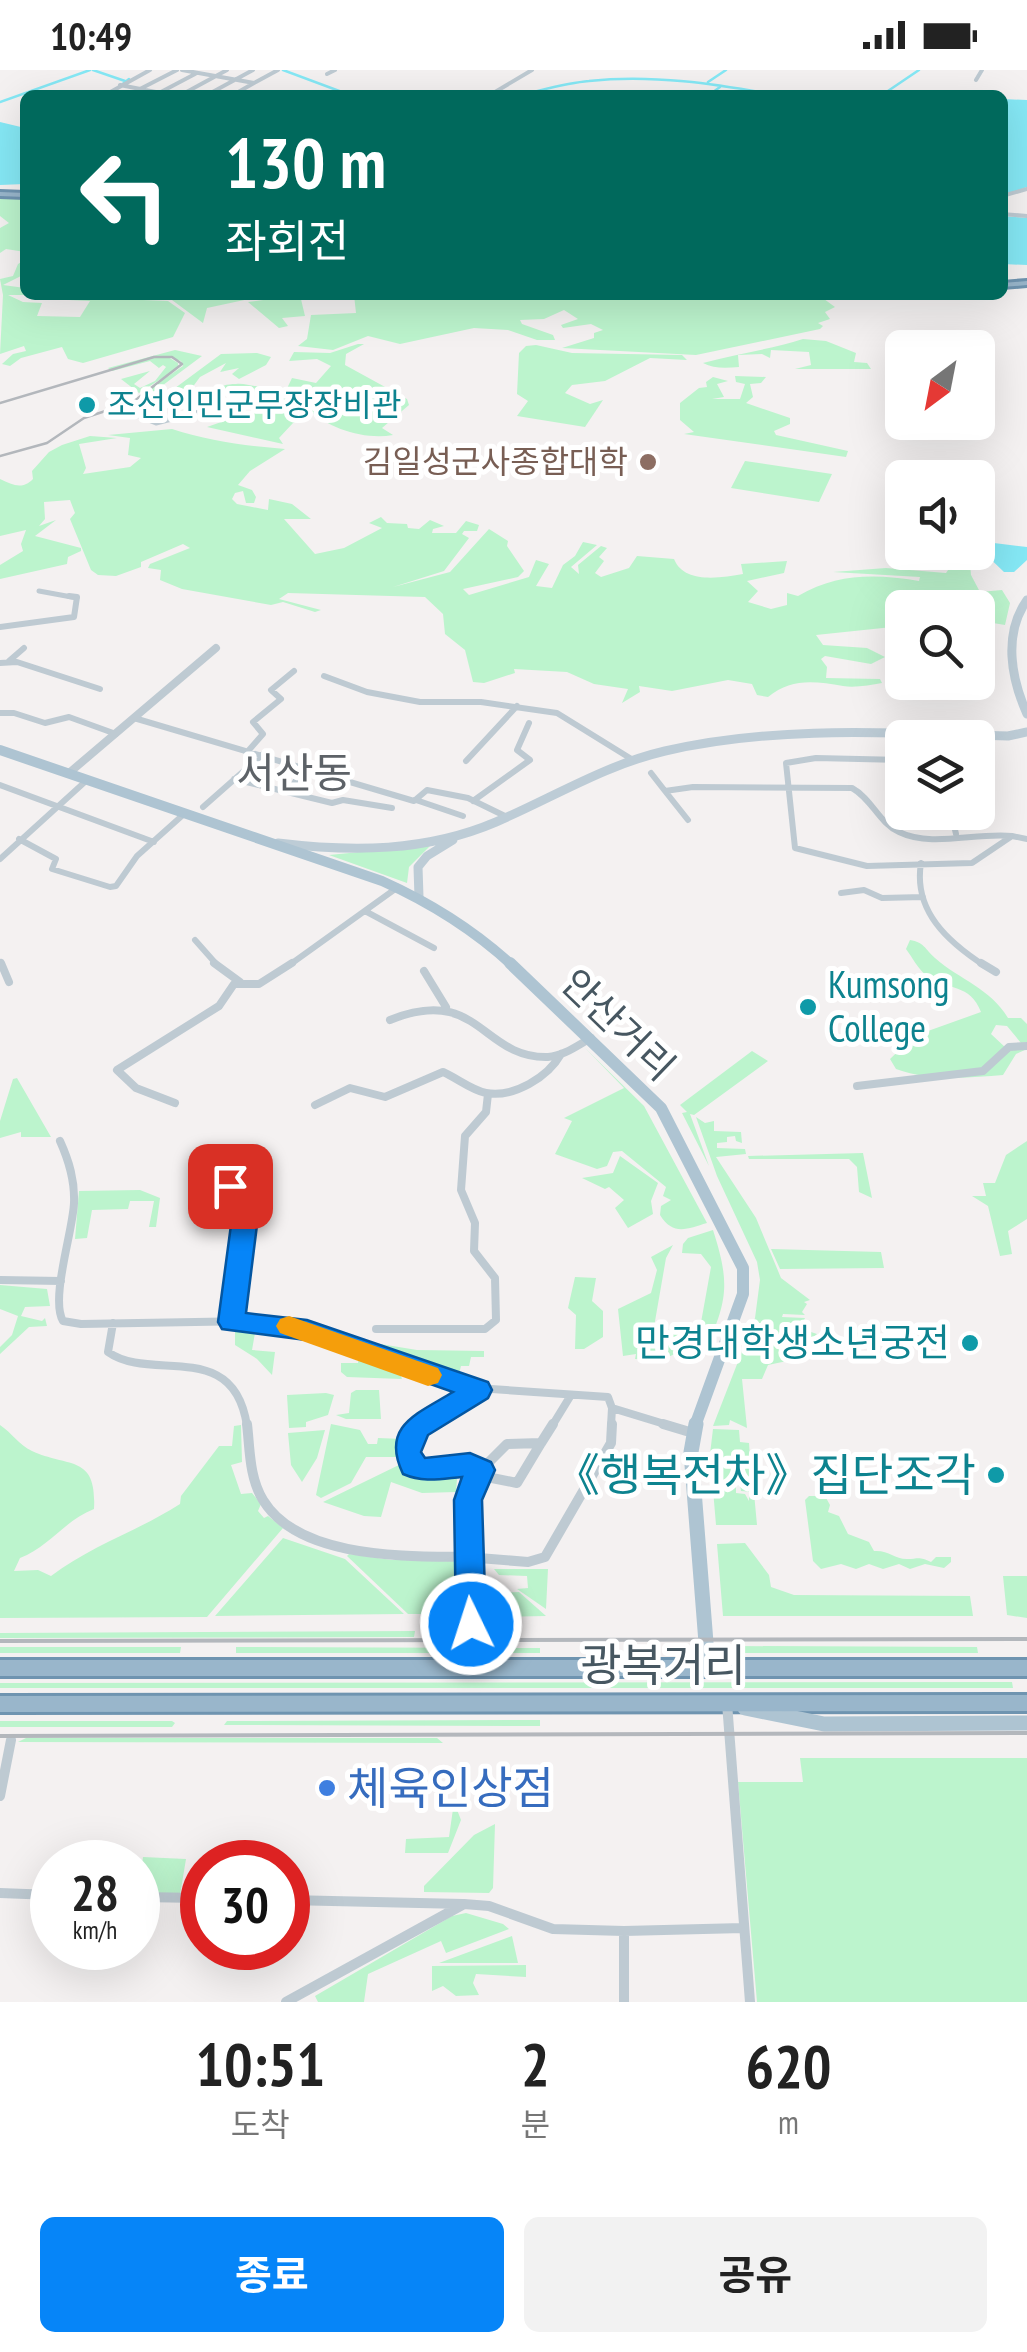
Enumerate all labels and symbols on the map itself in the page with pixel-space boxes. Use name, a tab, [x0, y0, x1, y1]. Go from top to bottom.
north arrow	[885, 330, 995, 440]
place label: 조선인민군무장장비관	[107, 383, 401, 425]
marker: 조선인민군무장장비관	[76, 394, 98, 416]
place label: 김일성군사종합대학	[363, 440, 628, 482]
marker: 김일성군사종합대학	[637, 451, 659, 473]
district label: 서산동	[236, 745, 352, 800]
street label: 안산거리	[552, 958, 686, 1090]
place label: Kumsong College	[828, 959, 950, 1052]
marker: Kumsong College	[797, 996, 819, 1018]
pin	[188, 1144, 273, 1229]
place label: 만경대학생소년궁전	[635, 1317, 950, 1366]
marker: 만경대학생소년궁전	[959, 1332, 981, 1354]
place label: 《행복전차》집단조각	[555, 1445, 976, 1503]
marker: 《행복전차》집단조각	[985, 1464, 1007, 1486]
position arrow	[419, 1572, 523, 1676]
street label: 광복거리	[580, 1635, 746, 1693]
place label: 체육인상점	[347, 1758, 554, 1816]
marker: 체육인상점	[316, 1777, 338, 1799]
speed limit sign: 30	[180, 1840, 310, 1970]

